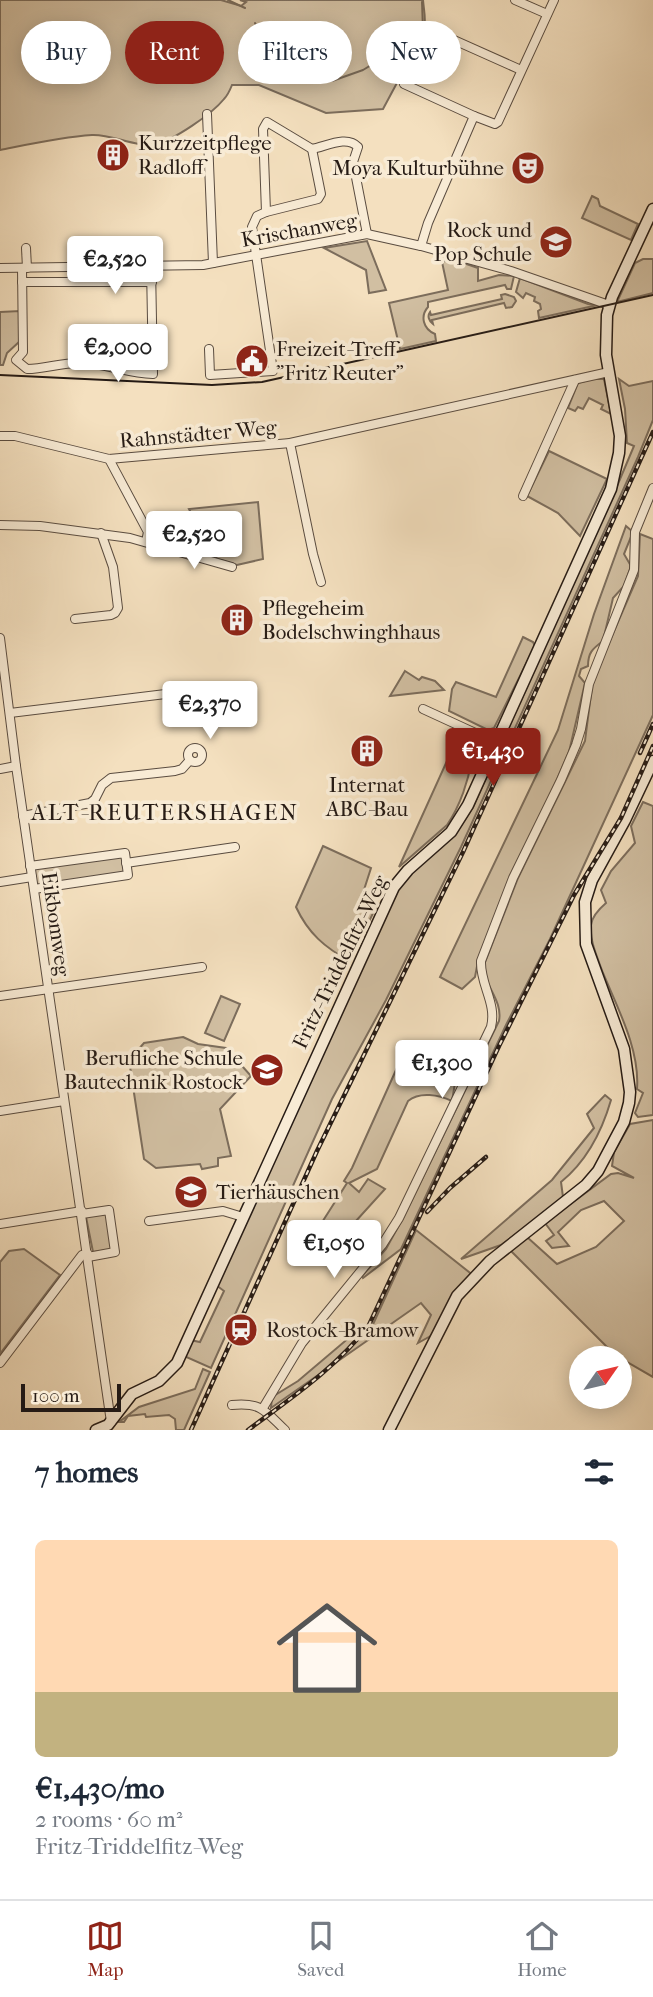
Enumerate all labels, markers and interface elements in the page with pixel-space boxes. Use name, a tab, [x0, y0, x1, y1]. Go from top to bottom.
chip: Buy	[21, 21, 111, 84]
chip: Rent	[125, 21, 224, 84]
chip: Filters	[238, 21, 352, 84]
chip: New	[366, 21, 461, 84]
place label: Kurzzeitpflege Radloff	[138, 131, 272, 179]
building icon: Kurzzeitpflege Radloff	[94, 136, 132, 174]
theatre icon: Moya Kulturbühne	[509, 149, 547, 187]
place label: Moya Kulturbühne	[332, 156, 504, 180]
street label: Krischanweg	[239, 208, 360, 252]
place label: Rock und Pop Schule	[434, 218, 533, 266]
school or university icon: Rock und Pop Schule	[537, 223, 575, 261]
pin: €2,520	[58, 236, 172, 296]
text: €2,520	[83, 245, 147, 272]
pin: €2,000	[61, 324, 175, 384]
text: €2,000	[84, 333, 152, 360]
place label: Freizeit-Treff "Fritz Reuter"	[276, 337, 404, 385]
public building icon: Freizeit-Treff "Fritz Reuter"	[233, 342, 271, 380]
street label: Rahnstädter Weg	[118, 415, 278, 453]
pin: €2,520	[137, 512, 251, 571]
text: €2,520	[162, 520, 226, 547]
place label: Pflegeheim Bodelschwinghhaus	[262, 596, 441, 644]
building icon: Pflegeheim Bodelschwinghhaus	[218, 601, 256, 639]
pin: €2,370	[153, 682, 267, 741]
text: €2,370	[178, 690, 242, 717]
pin: €1,430	[436, 728, 550, 788]
building icon: Internat ABC-Bau	[348, 732, 386, 770]
text: €1,430	[462, 737, 524, 764]
place label: Internat ABC-Bau	[325, 773, 408, 821]
district label: ALT-REUTERSHAGEN	[30, 799, 299, 826]
street label: Eikbomweg	[37, 870, 75, 979]
street label: Fritz-Triddelfitz-Weg	[288, 871, 393, 1053]
pin: €1,300	[385, 1040, 499, 1100]
place label: Berufliche Schule Bautechnik Rostock	[64, 1046, 243, 1094]
text: €1,300	[411, 1049, 473, 1076]
school or university icon: Berufliche Schule Bautechnik Rostock	[248, 1051, 286, 1089]
school or university icon: Tierhäuschen	[172, 1173, 210, 1211]
place label: Tierhäuschen	[216, 1180, 340, 1204]
pin: €1,050	[277, 1220, 391, 1280]
text: €1,050	[303, 1229, 365, 1256]
station icon: Rostock-Bramow	[222, 1311, 260, 1349]
place label: Rostock-Bramow	[266, 1318, 420, 1342]
north arrow	[569, 1346, 632, 1409]
map controls	[569, 1346, 632, 1409]
scale bar	[21, 1381, 121, 1413]
text: 100 m	[32, 1385, 80, 1407]
icon: filters	[580, 1453, 618, 1491]
text: 7 homes	[35, 1455, 138, 1490]
icon: home	[264, 1585, 390, 1711]
text: €1,430/mo	[35, 1771, 164, 1806]
text: 2 rooms · 60 m²	[35, 1806, 182, 1833]
text: Fritz-Triddelfitz-Weg	[35, 1833, 243, 1860]
tab: Map	[86, 1917, 124, 1981]
tab: Saved	[297, 1917, 344, 1981]
tab: Home	[517, 1917, 567, 1981]

